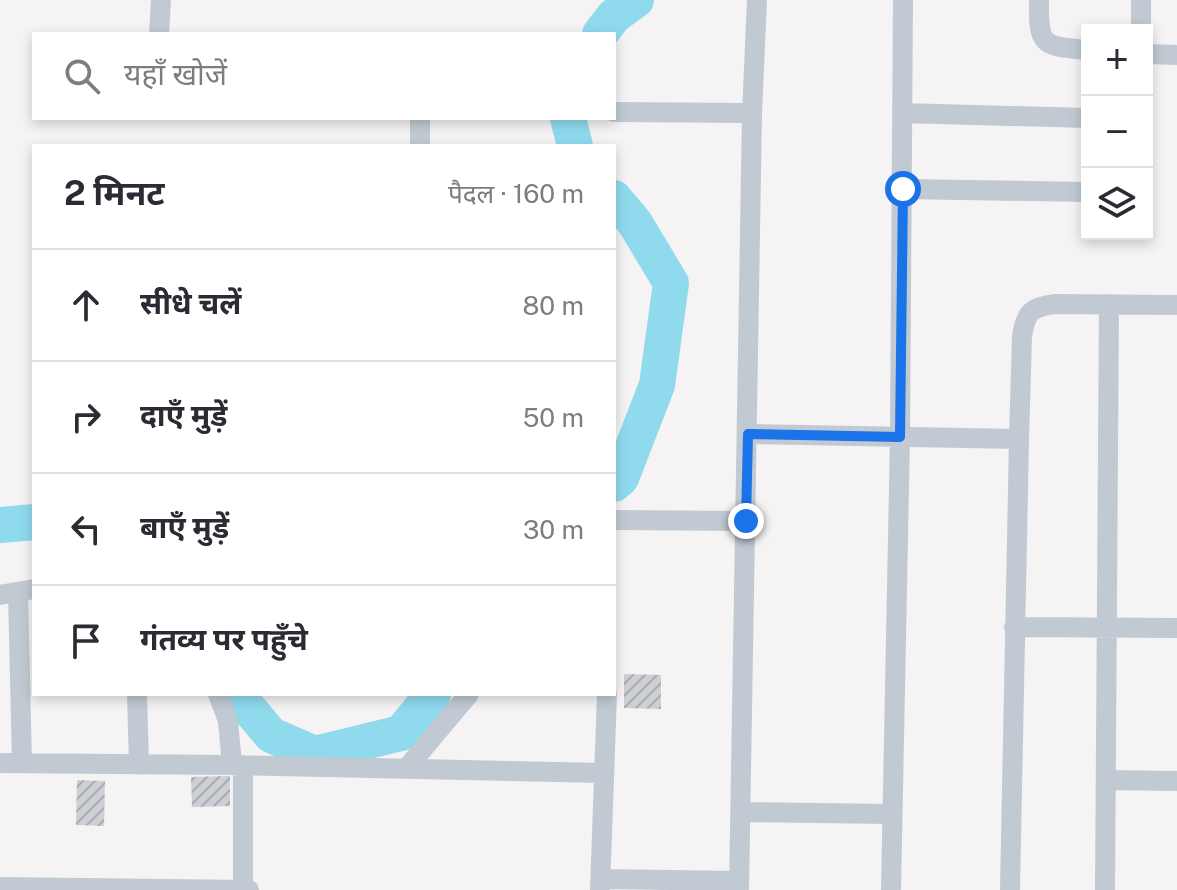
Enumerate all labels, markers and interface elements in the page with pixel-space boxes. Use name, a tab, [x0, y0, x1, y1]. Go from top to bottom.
map controls	[1081, 24, 1153, 240]
button: +	[1081, 24, 1153, 96]
search box	[32, 32, 616, 120]
icon: search	[60, 54, 104, 98]
text: यहाँ खोजें	[124, 56, 227, 92]
button: −	[1081, 96, 1153, 168]
button: layers	[1081, 168, 1153, 240]
route start	[885, 171, 921, 207]
text: 2 मिनट	[64, 173, 165, 213]
text: पैदल · 160 m	[448, 178, 584, 209]
icon: ahead	[64, 283, 108, 327]
text: सीधे चलें	[140, 285, 241, 321]
text: 80 m	[523, 290, 584, 321]
icon: right	[64, 395, 108, 439]
text: दाएँ मुड़ें	[140, 397, 227, 433]
text: 50 m	[523, 402, 584, 433]
route end	[728, 503, 764, 539]
icon: left	[64, 507, 108, 551]
text: बाएँ मुड़ें	[140, 509, 229, 545]
text: 30 m	[523, 514, 584, 545]
icon: arrive	[64, 619, 108, 663]
text: गंतव्य पर पहुँचे	[140, 621, 308, 657]

